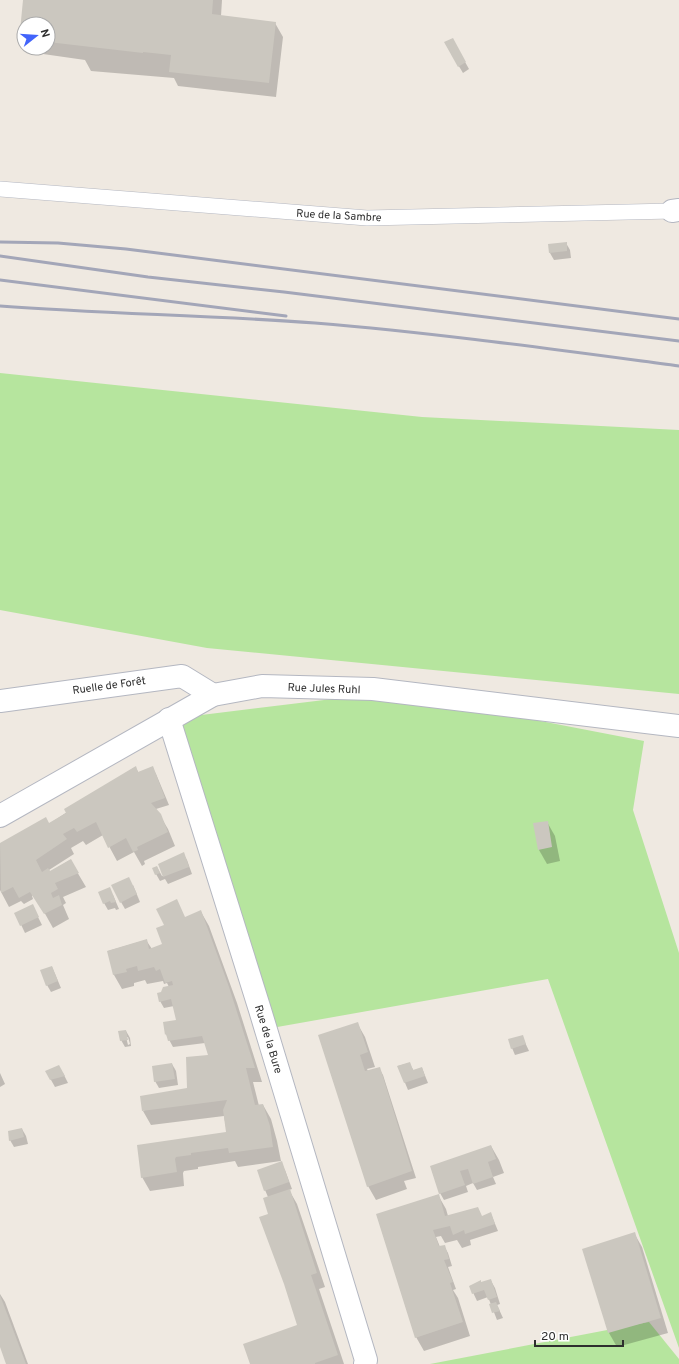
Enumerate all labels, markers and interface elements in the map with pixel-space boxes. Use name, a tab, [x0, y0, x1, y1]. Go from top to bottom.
north arrow	[16, 16, 56, 56]
text: N	[37, 28, 52, 39]
street label: Rue de la Sambre	[296, 207, 382, 225]
street label: Ruelle de Forêt	[72, 674, 147, 698]
street label: Rue Jules Ruhl	[287, 681, 361, 697]
street label: Rue de la Bure	[251, 1003, 285, 1075]
scale bar	[535, 1322, 623, 1348]
text: 20 m	[541, 1329, 569, 1345]

